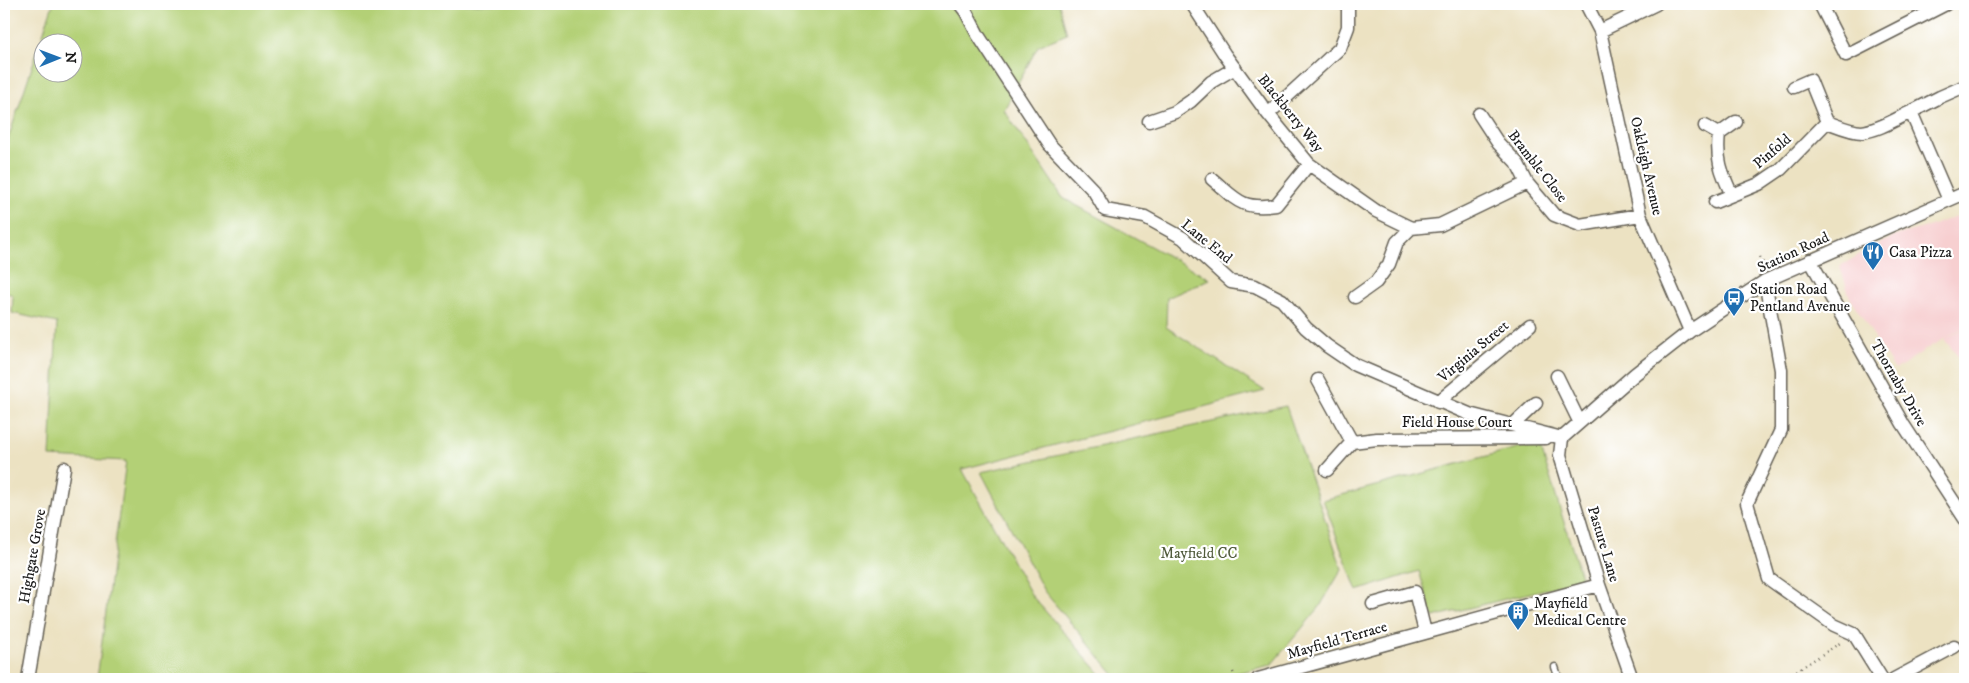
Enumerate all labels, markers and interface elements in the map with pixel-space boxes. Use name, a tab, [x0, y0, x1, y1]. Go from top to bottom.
north arrow	[32, 32, 82, 82]
text: N	[61, 52, 79, 64]
street label: Blackberry Way	[1253, 70, 1328, 157]
street label: Oakleigh Avenue	[1626, 115, 1667, 217]
street label: Bramble Close	[1504, 126, 1572, 206]
street label: Pinfold	[1749, 129, 1796, 173]
street label: Lane End	[1177, 215, 1236, 268]
street label: Station Road	[1754, 227, 1833, 277]
restaurant icon: Casa Pizza	[1861, 240, 1885, 271]
place label: Casa Pizza	[1889, 243, 1953, 262]
place label: Station Road Pentland Avenue	[1750, 280, 1850, 316]
bus stop icon: Station Road Pentland Avenue	[1722, 286, 1746, 317]
street label: Virginia Street	[1433, 316, 1513, 387]
street label: Thornaby Drive	[1866, 337, 1931, 430]
street label: Field House Court	[1402, 413, 1513, 432]
street label: Pasture Lane	[1583, 504, 1624, 584]
street label: Highgate Grove	[15, 507, 50, 605]
park label: Mayfield CC	[1161, 544, 1237, 563]
place label: Mayfield Medical Centre	[1534, 594, 1626, 630]
building icon: Mayfield Medical Centre	[1506, 600, 1530, 631]
street label: Mayfield Terrace	[1285, 617, 1389, 664]

